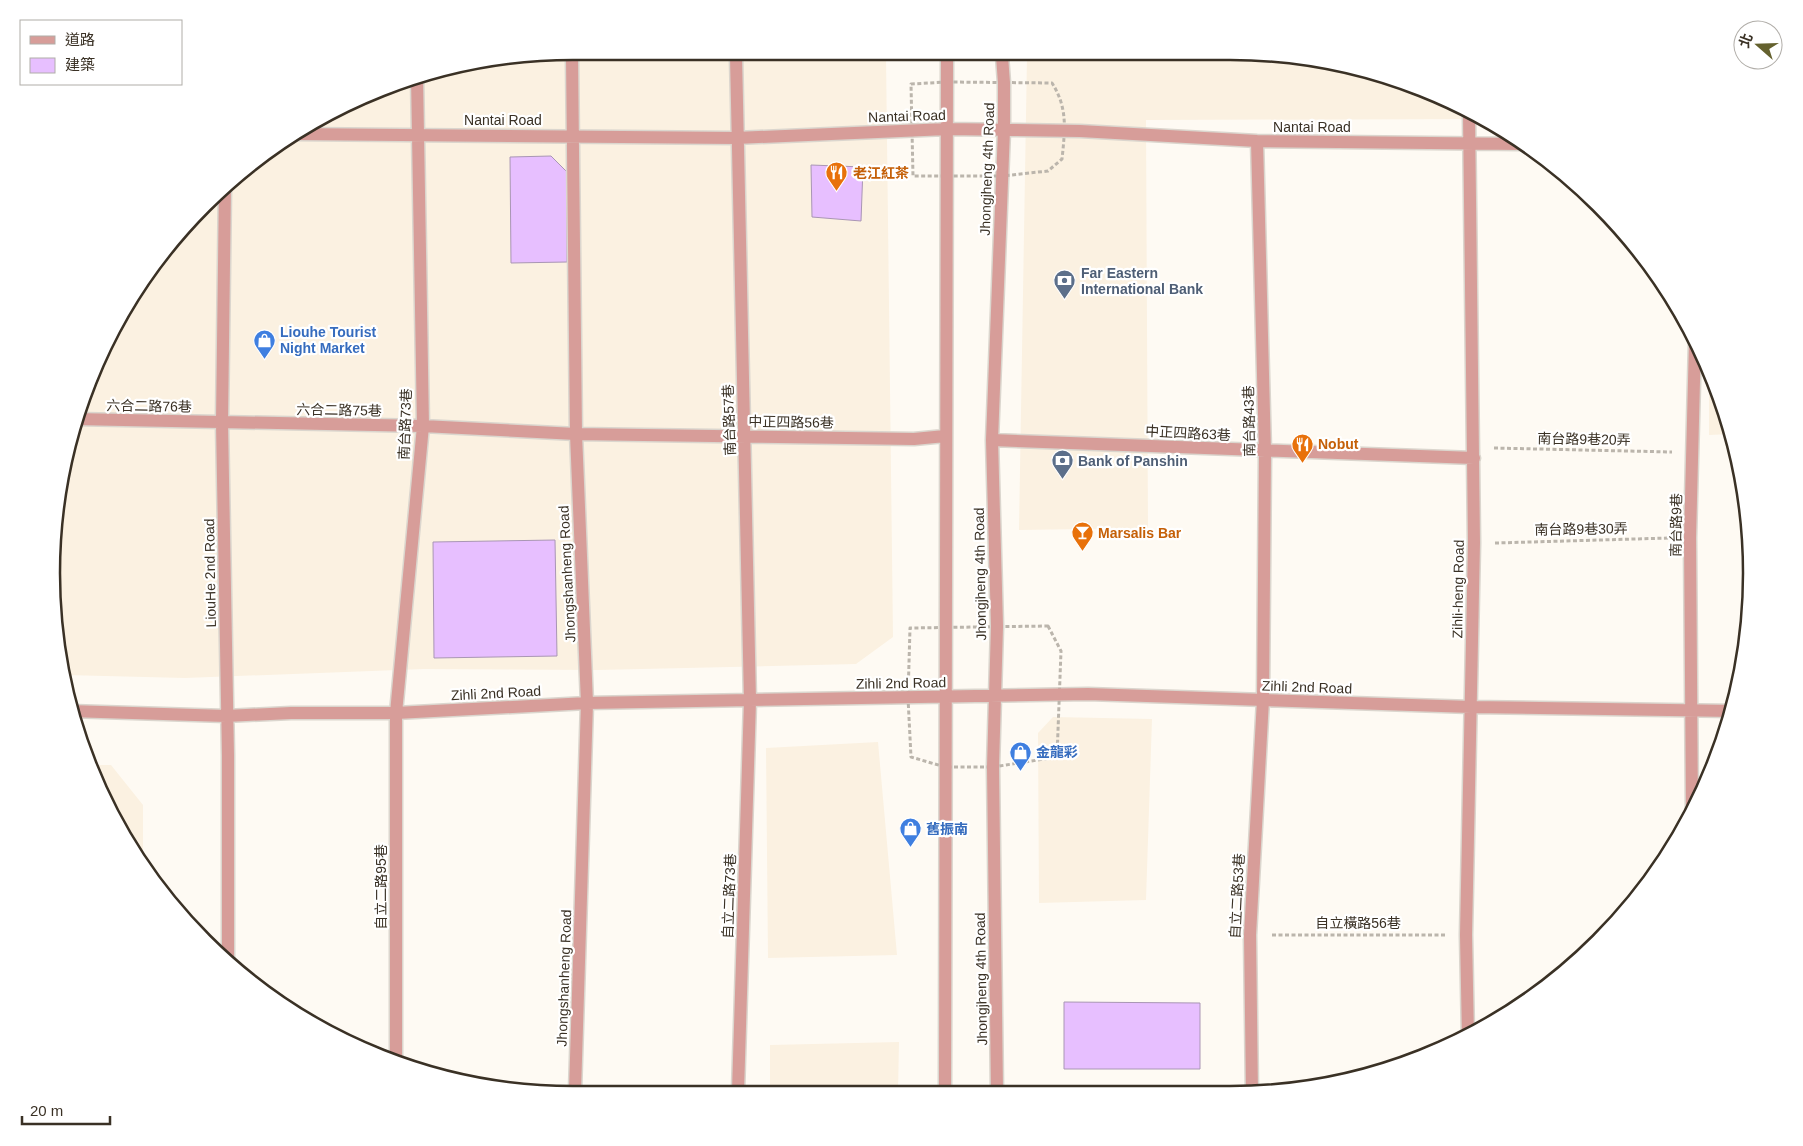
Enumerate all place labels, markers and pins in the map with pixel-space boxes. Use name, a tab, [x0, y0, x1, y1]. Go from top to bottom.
restaurant icon: 老江紅茶	[825, 161, 849, 192]
place label: 老江紅茶	[853, 165, 909, 181]
place label: Far Eastern International Bank	[1081, 265, 1203, 297]
bank icon: Far Eastern International Bank	[1053, 269, 1077, 300]
place label: Liouhe Tourist Night Market	[280, 324, 377, 356]
shop icon: Liouhe Tourist Night Market	[252, 328, 276, 359]
restaurant icon: Nobut	[1290, 432, 1314, 463]
place label: Nobut	[1318, 436, 1359, 452]
bank icon: Bank of Panshin	[1050, 449, 1074, 480]
place label: Bank of Panshin	[1078, 453, 1188, 469]
bar icon: Marsalis Bar	[1070, 521, 1094, 552]
place label: Marsalis Bar	[1098, 525, 1182, 541]
shop icon: 金龍彩	[1008, 740, 1032, 771]
place label: 金龍彩	[1036, 744, 1078, 760]
shop icon: 舊振南	[898, 817, 922, 848]
place label: 舊振南	[926, 821, 968, 837]

